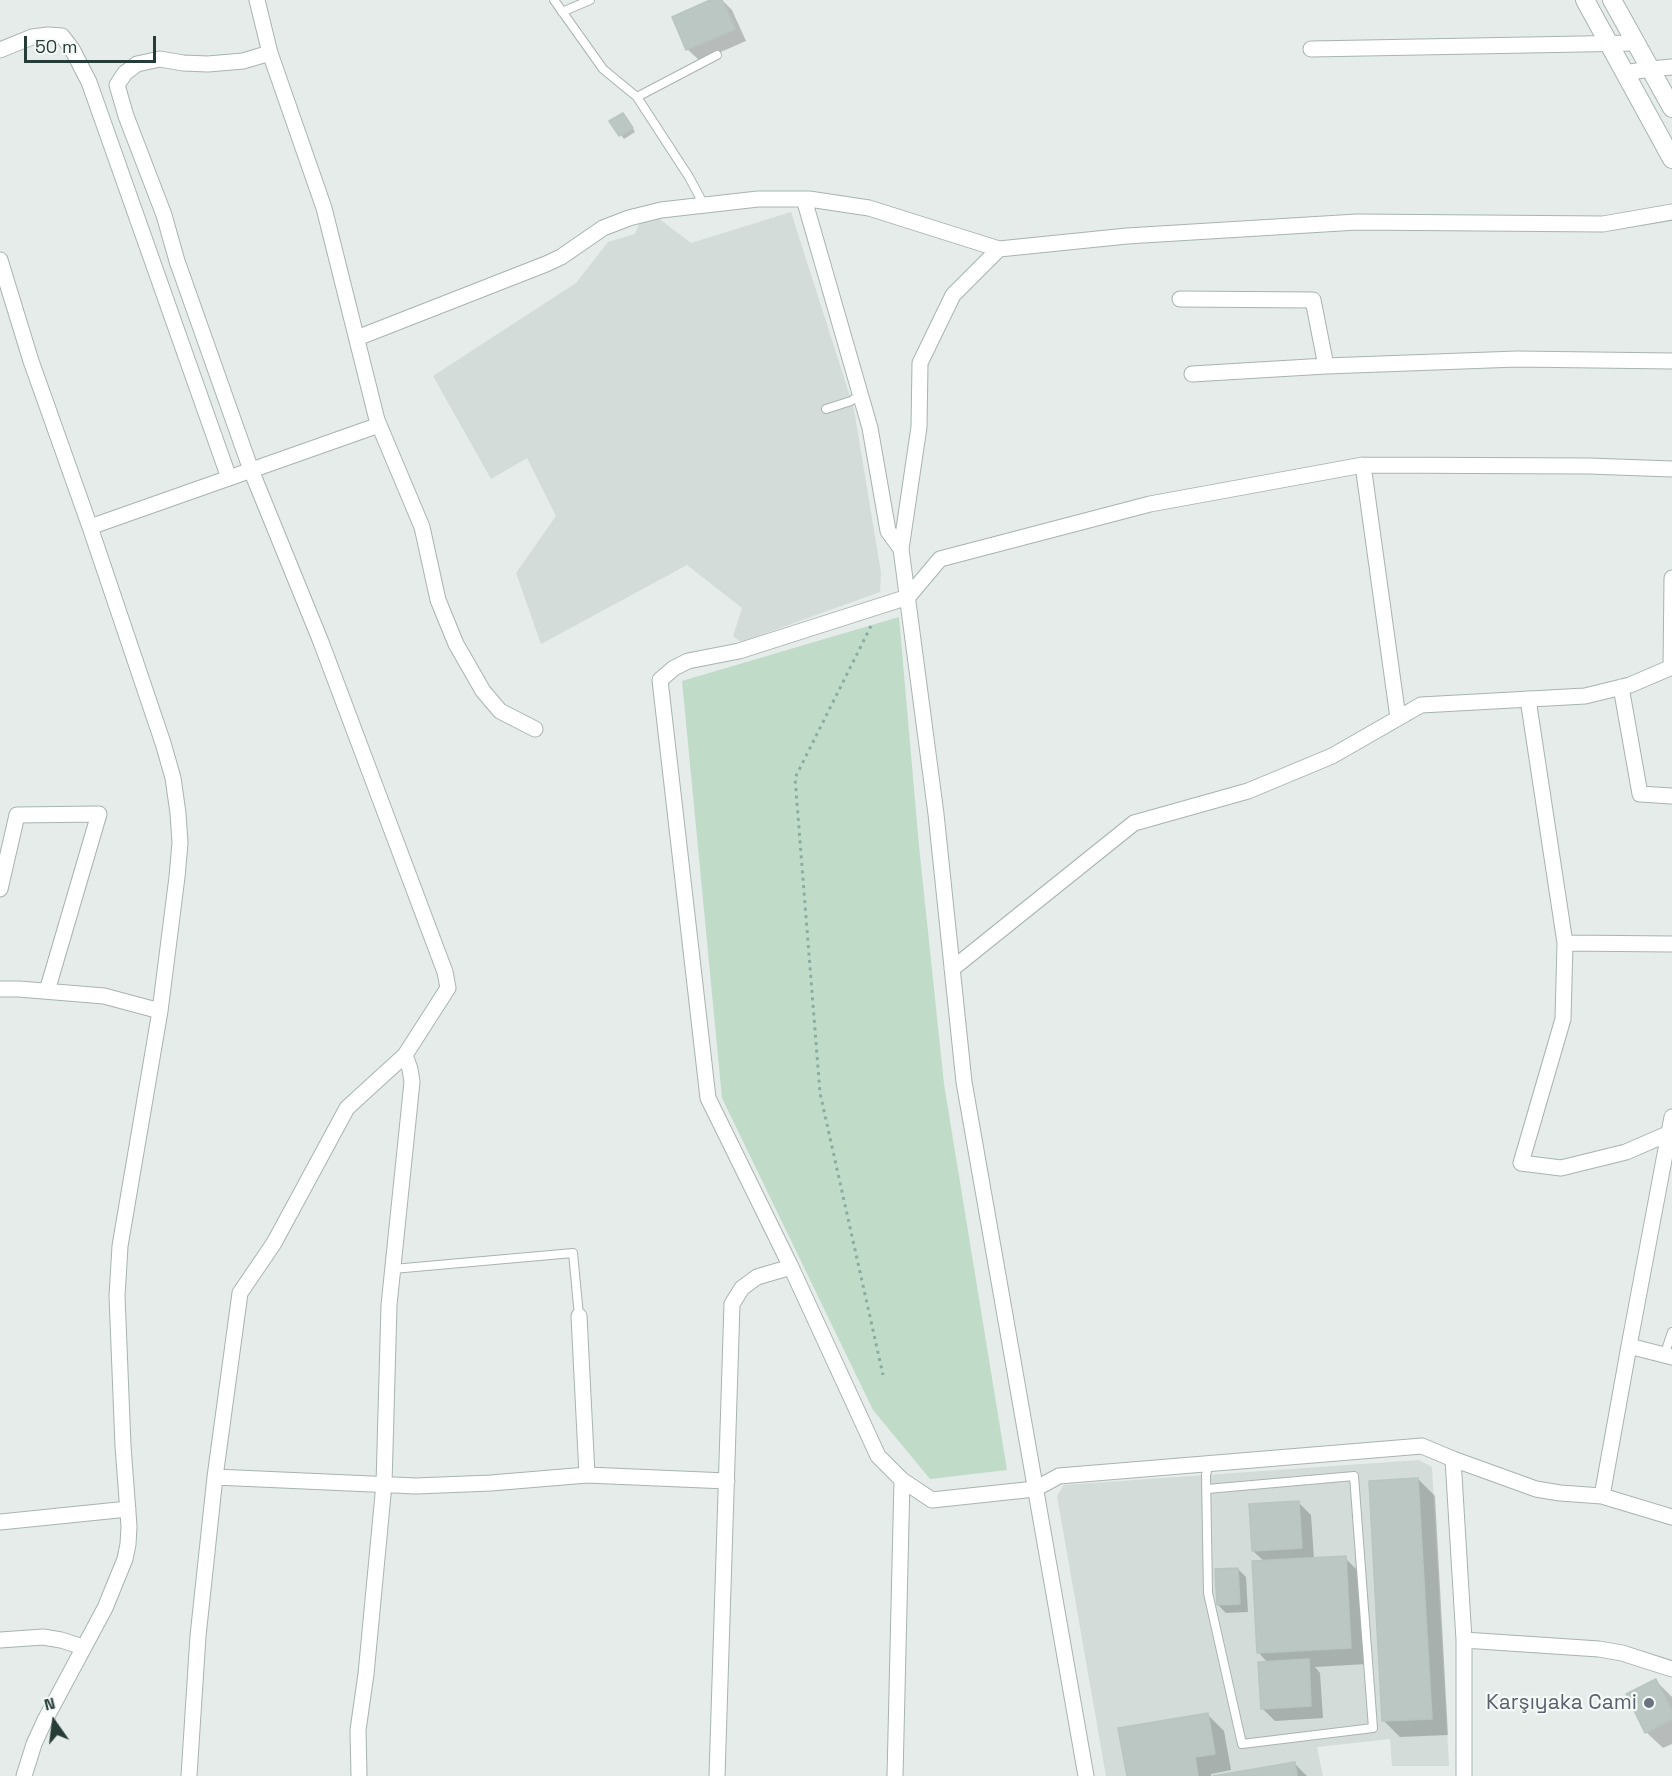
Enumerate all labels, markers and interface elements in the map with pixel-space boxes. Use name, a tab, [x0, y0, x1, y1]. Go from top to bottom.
scale bar	[27, 24, 159, 62]
text: 50 m	[35, 35, 77, 58]
place label: Karşıyaka Cami	[1486, 1690, 1637, 1716]
north arrow	[24, 1692, 84, 1752]
text: N	[42, 1693, 57, 1716]
marker: Karşıyaka Cami	[1642, 1696, 1656, 1710]

